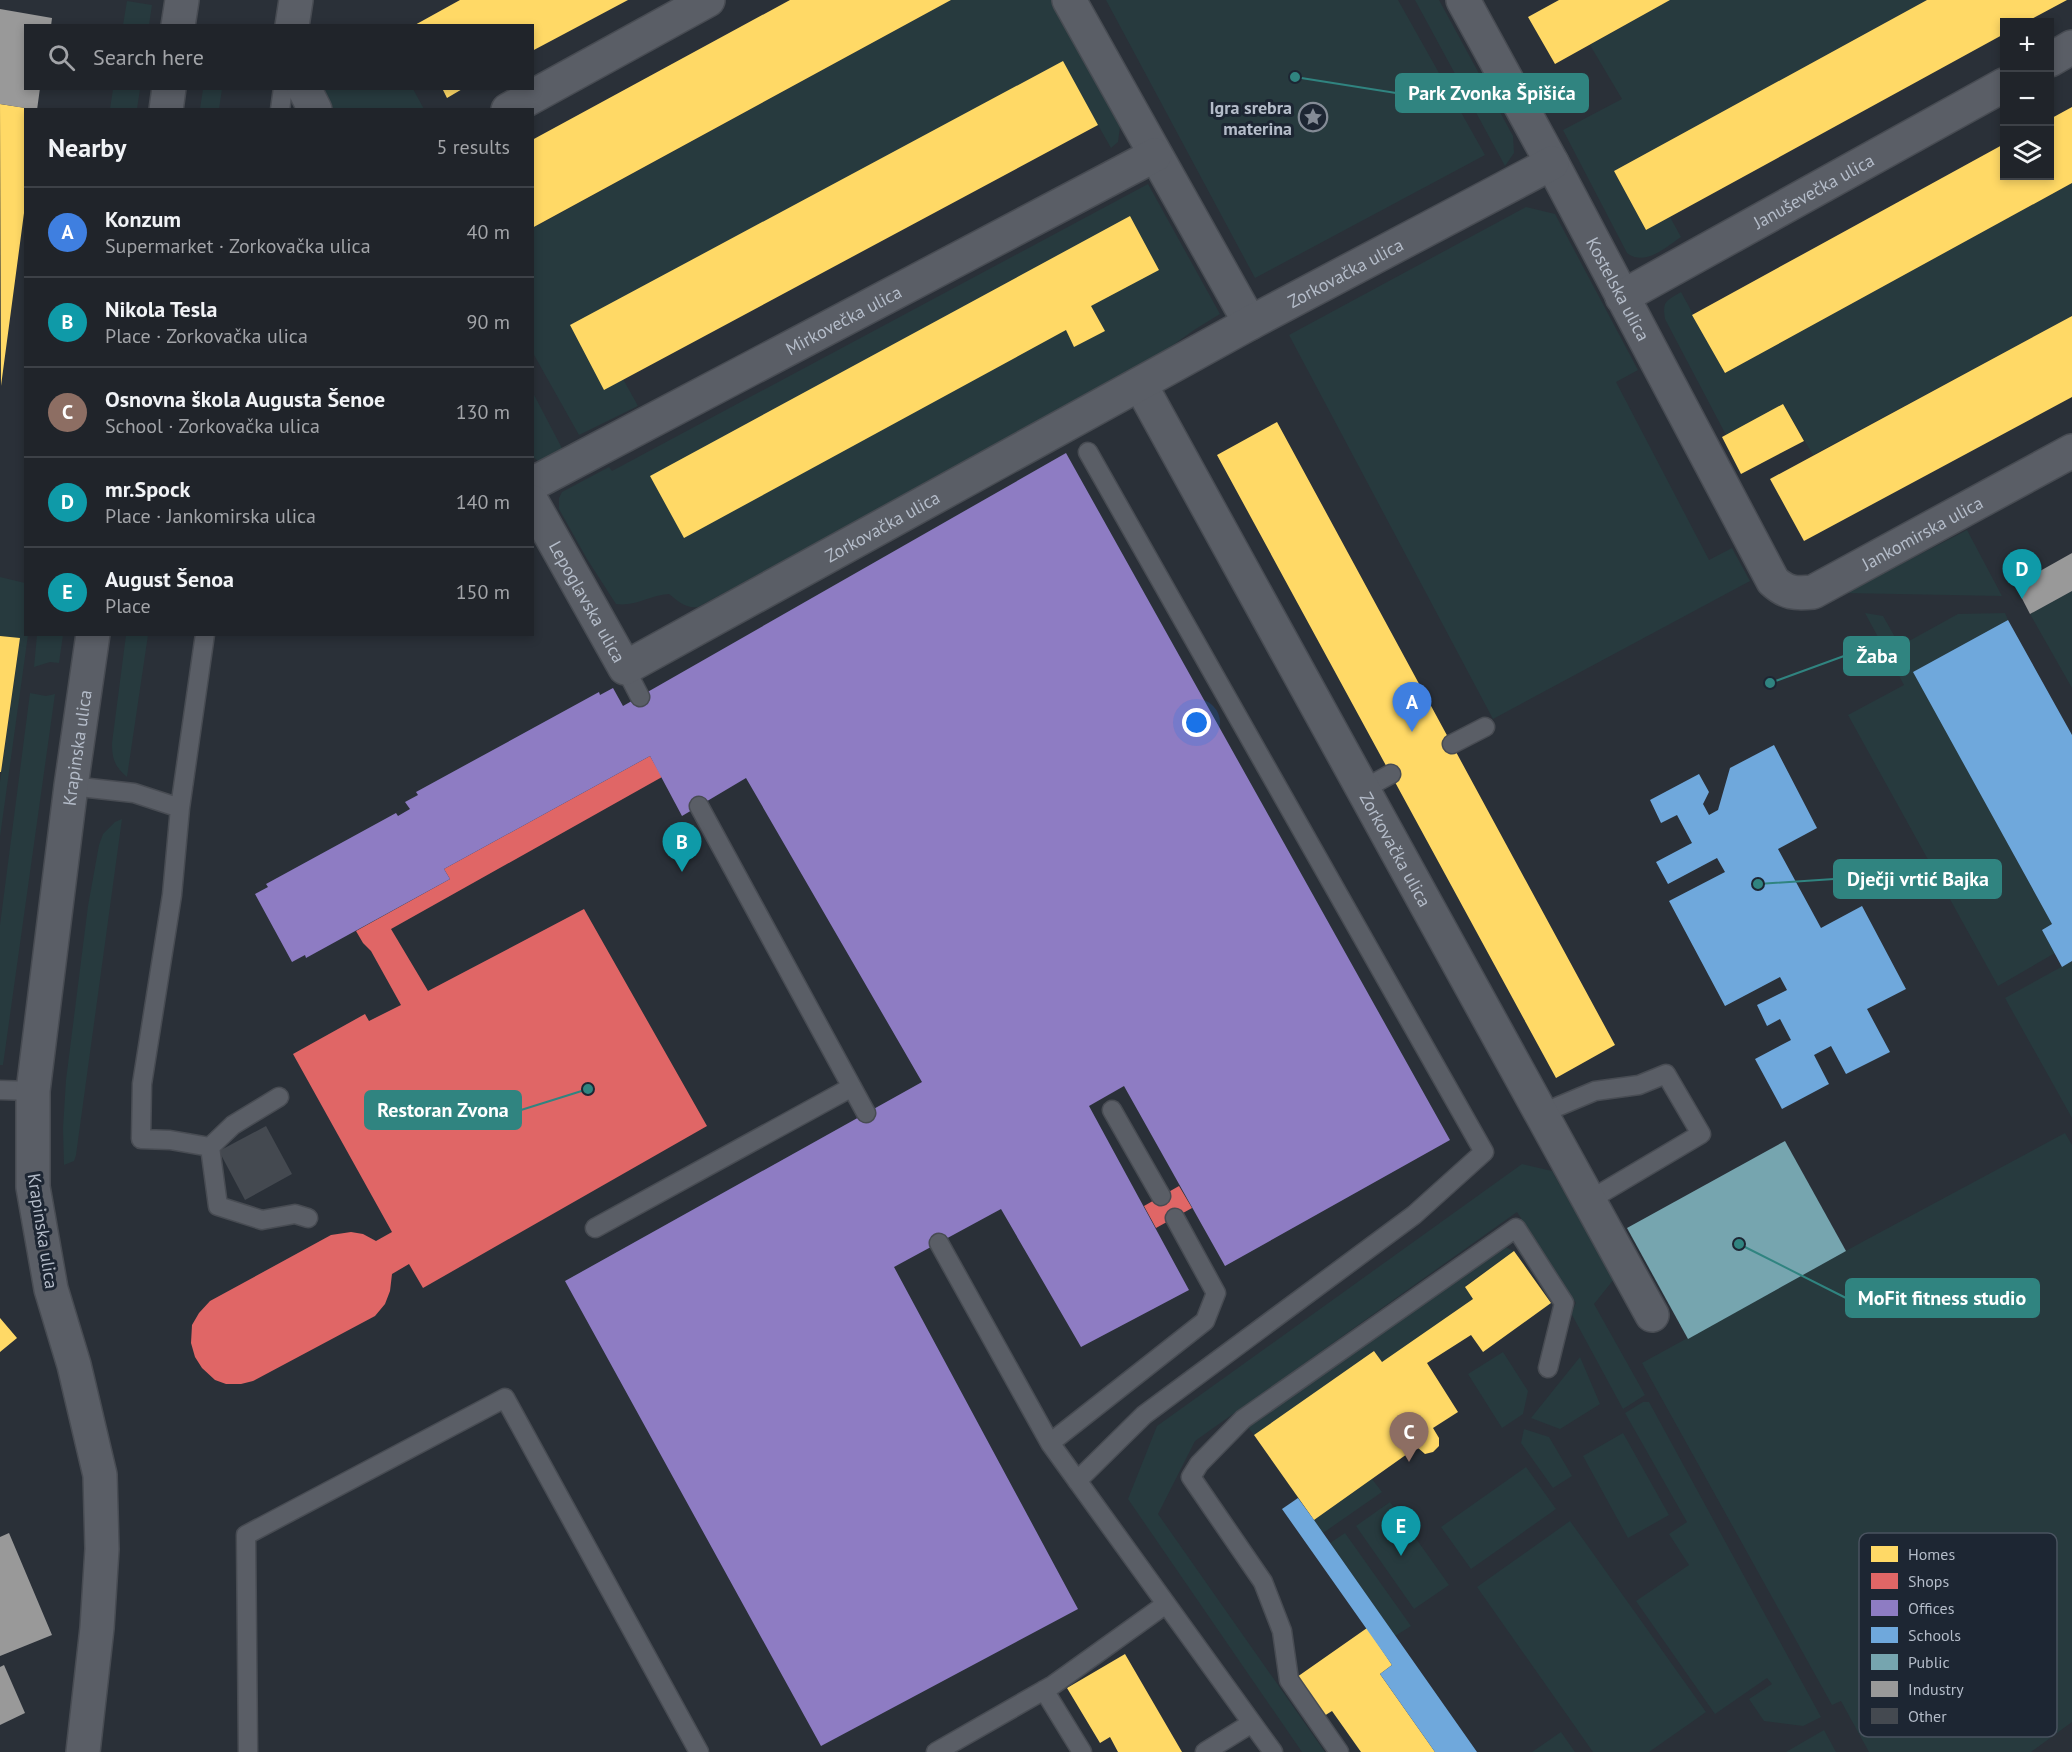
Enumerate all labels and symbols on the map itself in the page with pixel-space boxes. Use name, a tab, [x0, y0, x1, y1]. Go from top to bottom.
callout: Park Zvonka Špišića	[1396, 74, 1588, 112]
text: Park Zvonka Špišića	[1408, 80, 1576, 106]
place label: Igra srebra materina	[1209, 96, 1292, 140]
place icon: Igra srebra materina	[1297, 101, 1329, 133]
street label: Januševečka ulica	[1748, 148, 1878, 234]
street label: Zorkovačka ulica	[1284, 233, 1407, 313]
street label: Kostelska ulica	[1582, 233, 1655, 345]
street label: Mirkovečka ulica	[781, 280, 905, 360]
street label: Zorkovačka ulica	[821, 485, 944, 567]
street label: Jankomirska ulica	[1857, 490, 1987, 575]
street label: Lepoglavska ulica	[544, 536, 631, 666]
pin: D	[2002, 550, 2042, 599]
callout: Žaba	[1844, 637, 1909, 675]
text: Žaba	[1856, 643, 1898, 669]
pin: A	[1392, 682, 1432, 732]
street label: Krapinska ulica	[57, 688, 96, 807]
your location	[1182, 708, 1211, 737]
street label: Zorkovačka ulica	[1355, 788, 1437, 911]
pin: B	[662, 822, 702, 872]
callout: Dječji vrtić Bajka	[1834, 860, 2001, 898]
text: Dječji vrtić Bajka	[1847, 866, 1989, 892]
callout: Restoran Zvona	[365, 1091, 521, 1129]
text: Restoran Zvona	[377, 1097, 509, 1123]
street label: Krapinska ulica	[23, 1172, 63, 1290]
callout: MoFit fitness studio	[1846, 1279, 2039, 1317]
text: MoFit fitness studio	[1858, 1285, 2026, 1311]
pin: C	[1390, 1412, 1428, 1462]
pin: E	[1382, 1506, 1420, 1556]
legend	[1859, 1533, 2057, 1737]
text: Homes	[1908, 1544, 1955, 1564]
text: Shops	[1908, 1571, 1949, 1591]
text: Offices	[1908, 1598, 1955, 1618]
text: Schools	[1908, 1625, 1961, 1645]
text: Public	[1908, 1652, 1950, 1672]
text: Industry	[1908, 1679, 1964, 1699]
text: Other	[1908, 1706, 1947, 1726]

